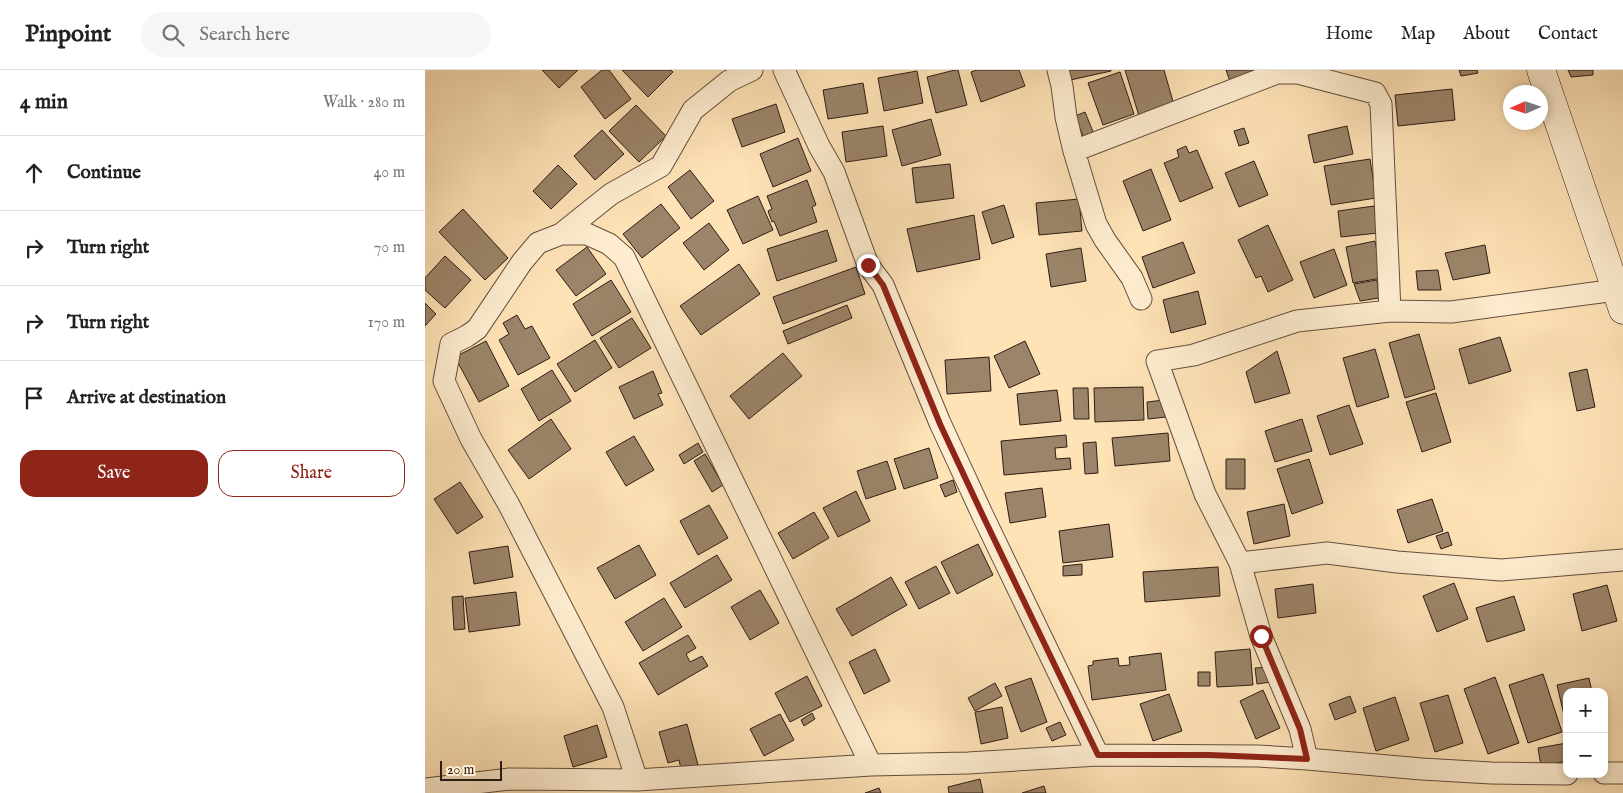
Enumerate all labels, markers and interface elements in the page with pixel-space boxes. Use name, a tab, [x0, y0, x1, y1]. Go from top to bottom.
search box	[141, 12, 491, 57]
text: Pinpoint	[25, 19, 111, 50]
icon: search	[159, 21, 187, 49]
text: Search here	[199, 23, 290, 47]
text: Home	[1326, 23, 1373, 46]
text: Map	[1401, 23, 1435, 46]
text: About	[1463, 23, 1510, 46]
text: Contact	[1538, 23, 1598, 46]
north arrow	[1503, 85, 1548, 130]
text: 4 min	[20, 89, 68, 116]
text: Walk · 280 m	[323, 93, 405, 113]
icon: ahead	[20, 159, 48, 187]
text: Continue	[67, 161, 141, 185]
text: 40 m	[373, 163, 405, 183]
icon: right	[20, 234, 48, 262]
text: Turn right	[67, 236, 149, 260]
text: 70 m	[374, 238, 405, 258]
route end	[857, 254, 880, 277]
icon: right	[20, 309, 48, 337]
text: Turn right	[67, 311, 149, 335]
text: 170 m	[368, 313, 405, 333]
icon: arrive	[20, 384, 48, 412]
text: Arrive at destination	[67, 386, 226, 410]
button: Save	[20, 450, 208, 497]
button: Share	[218, 450, 405, 497]
route start	[1250, 625, 1273, 648]
map controls	[1563, 688, 1608, 778]
button: +	[1563, 688, 1608, 733]
button: −	[1563, 733, 1608, 778]
scale bar	[440, 758, 503, 781]
text: 20 m	[447, 761, 474, 779]

